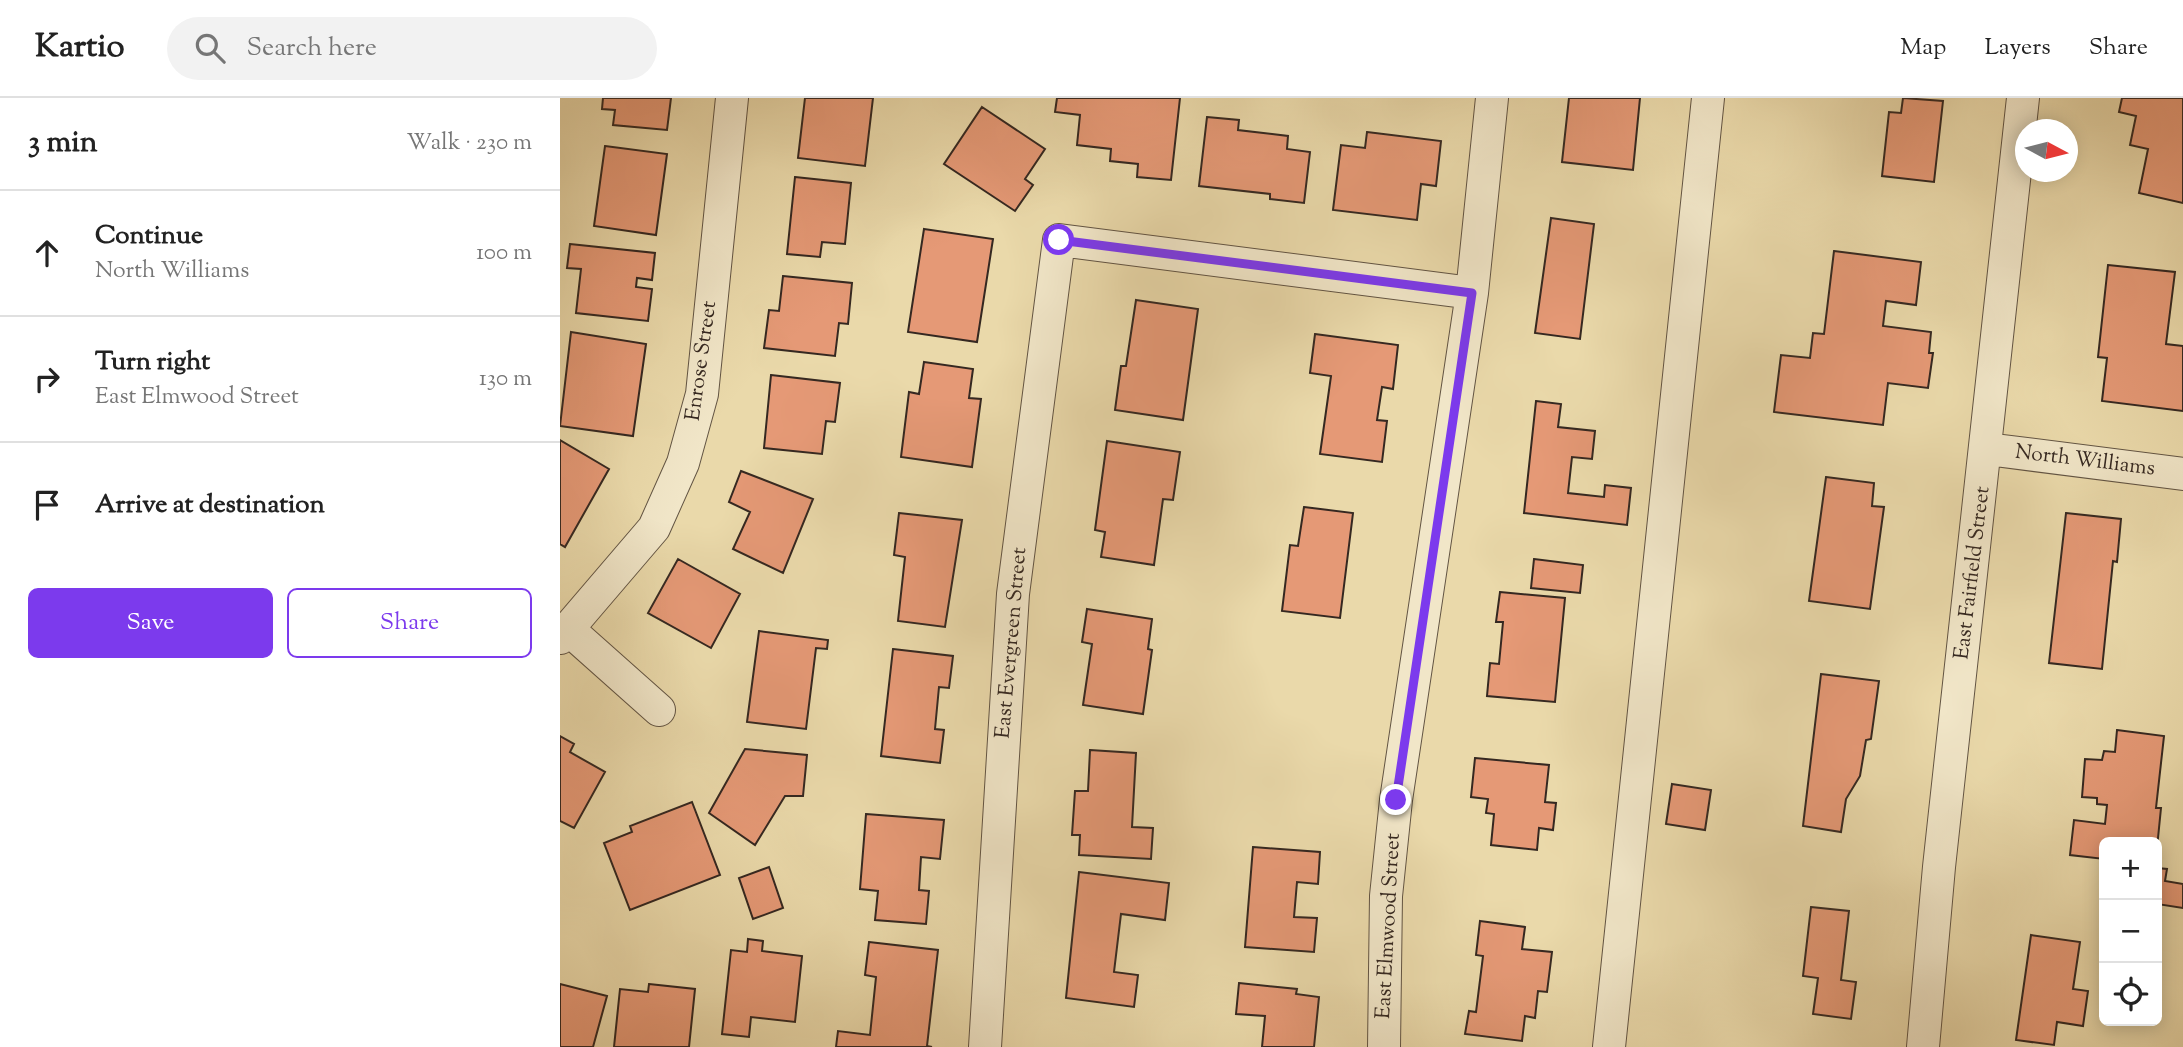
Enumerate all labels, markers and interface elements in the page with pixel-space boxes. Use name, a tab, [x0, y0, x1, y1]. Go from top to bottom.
search box	[167, 17, 657, 80]
text: Kartio	[35, 24, 125, 72]
icon: search	[191, 29, 229, 67]
text: Search here	[247, 30, 377, 67]
text: Map	[1900, 31, 1946, 65]
text: Layers	[1984, 31, 2051, 65]
text: Share	[2089, 31, 2148, 65]
north arrow	[2015, 119, 2078, 182]
text: 3 min	[28, 122, 98, 165]
text: Walk · 230 m	[406, 127, 532, 160]
text: Continue	[95, 218, 203, 255]
route start	[1043, 224, 1074, 255]
icon: ahead	[28, 234, 66, 272]
text: 100 m	[476, 237, 532, 270]
text: North Williams	[95, 255, 249, 288]
street label: Enrose Street	[679, 299, 725, 423]
text: Turn right	[95, 344, 210, 381]
icon: right	[28, 360, 66, 398]
text: 130 m	[479, 363, 532, 396]
text: East Elmwood Street	[95, 381, 299, 414]
street label: North Williams	[2013, 438, 2157, 484]
street label: East Fairfield Street	[1947, 485, 1999, 661]
icon: arrive	[28, 486, 66, 524]
text: Arrive at destination	[95, 487, 325, 524]
street label: East Evergreen Street	[989, 546, 1035, 740]
button: Save	[28, 588, 273, 658]
button: Share	[287, 588, 532, 658]
route end	[1380, 784, 1411, 815]
street label: East Elmwood Street	[1369, 832, 1409, 1020]
map controls	[2099, 837, 2162, 1026]
button: +	[2099, 837, 2162, 900]
button: −	[2099, 900, 2162, 963]
button: locate	[2099, 963, 2162, 1026]

